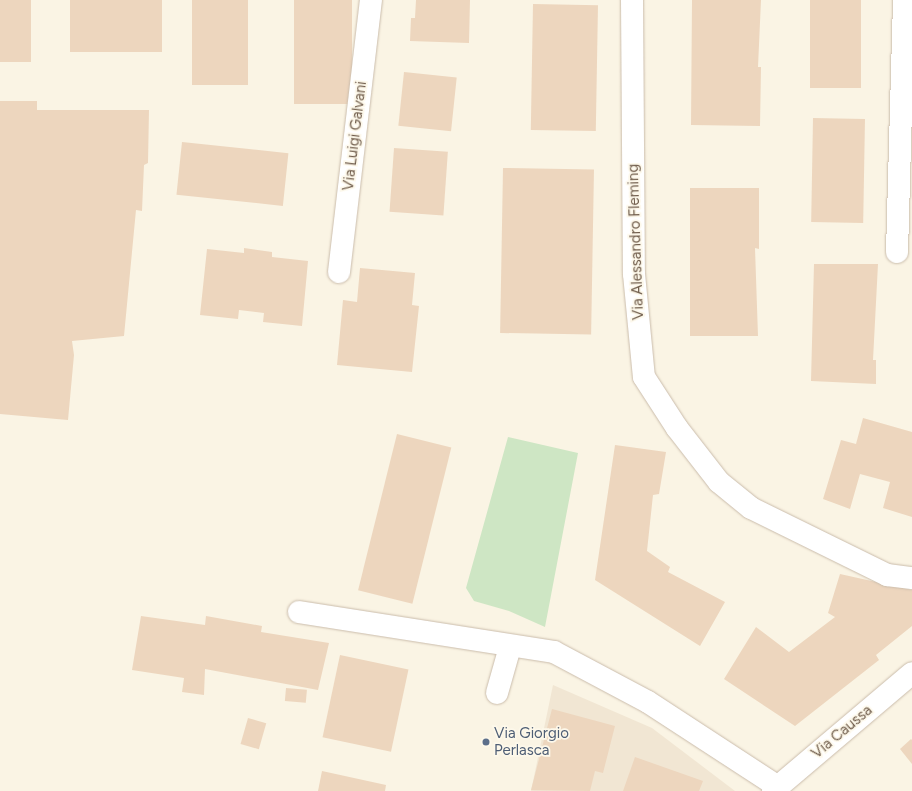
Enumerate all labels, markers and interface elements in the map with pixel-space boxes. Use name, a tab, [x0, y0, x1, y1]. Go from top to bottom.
street label: Via Luigi Galvani	[339, 80, 371, 192]
street label: Via Alessandro Fleming	[624, 164, 648, 320]
street label: Via Caussa	[808, 701, 876, 763]
place label: Via Giorgio Perlasca	[494, 724, 569, 759]
marker: Via Giorgio Perlasca	[481, 737, 491, 747]

